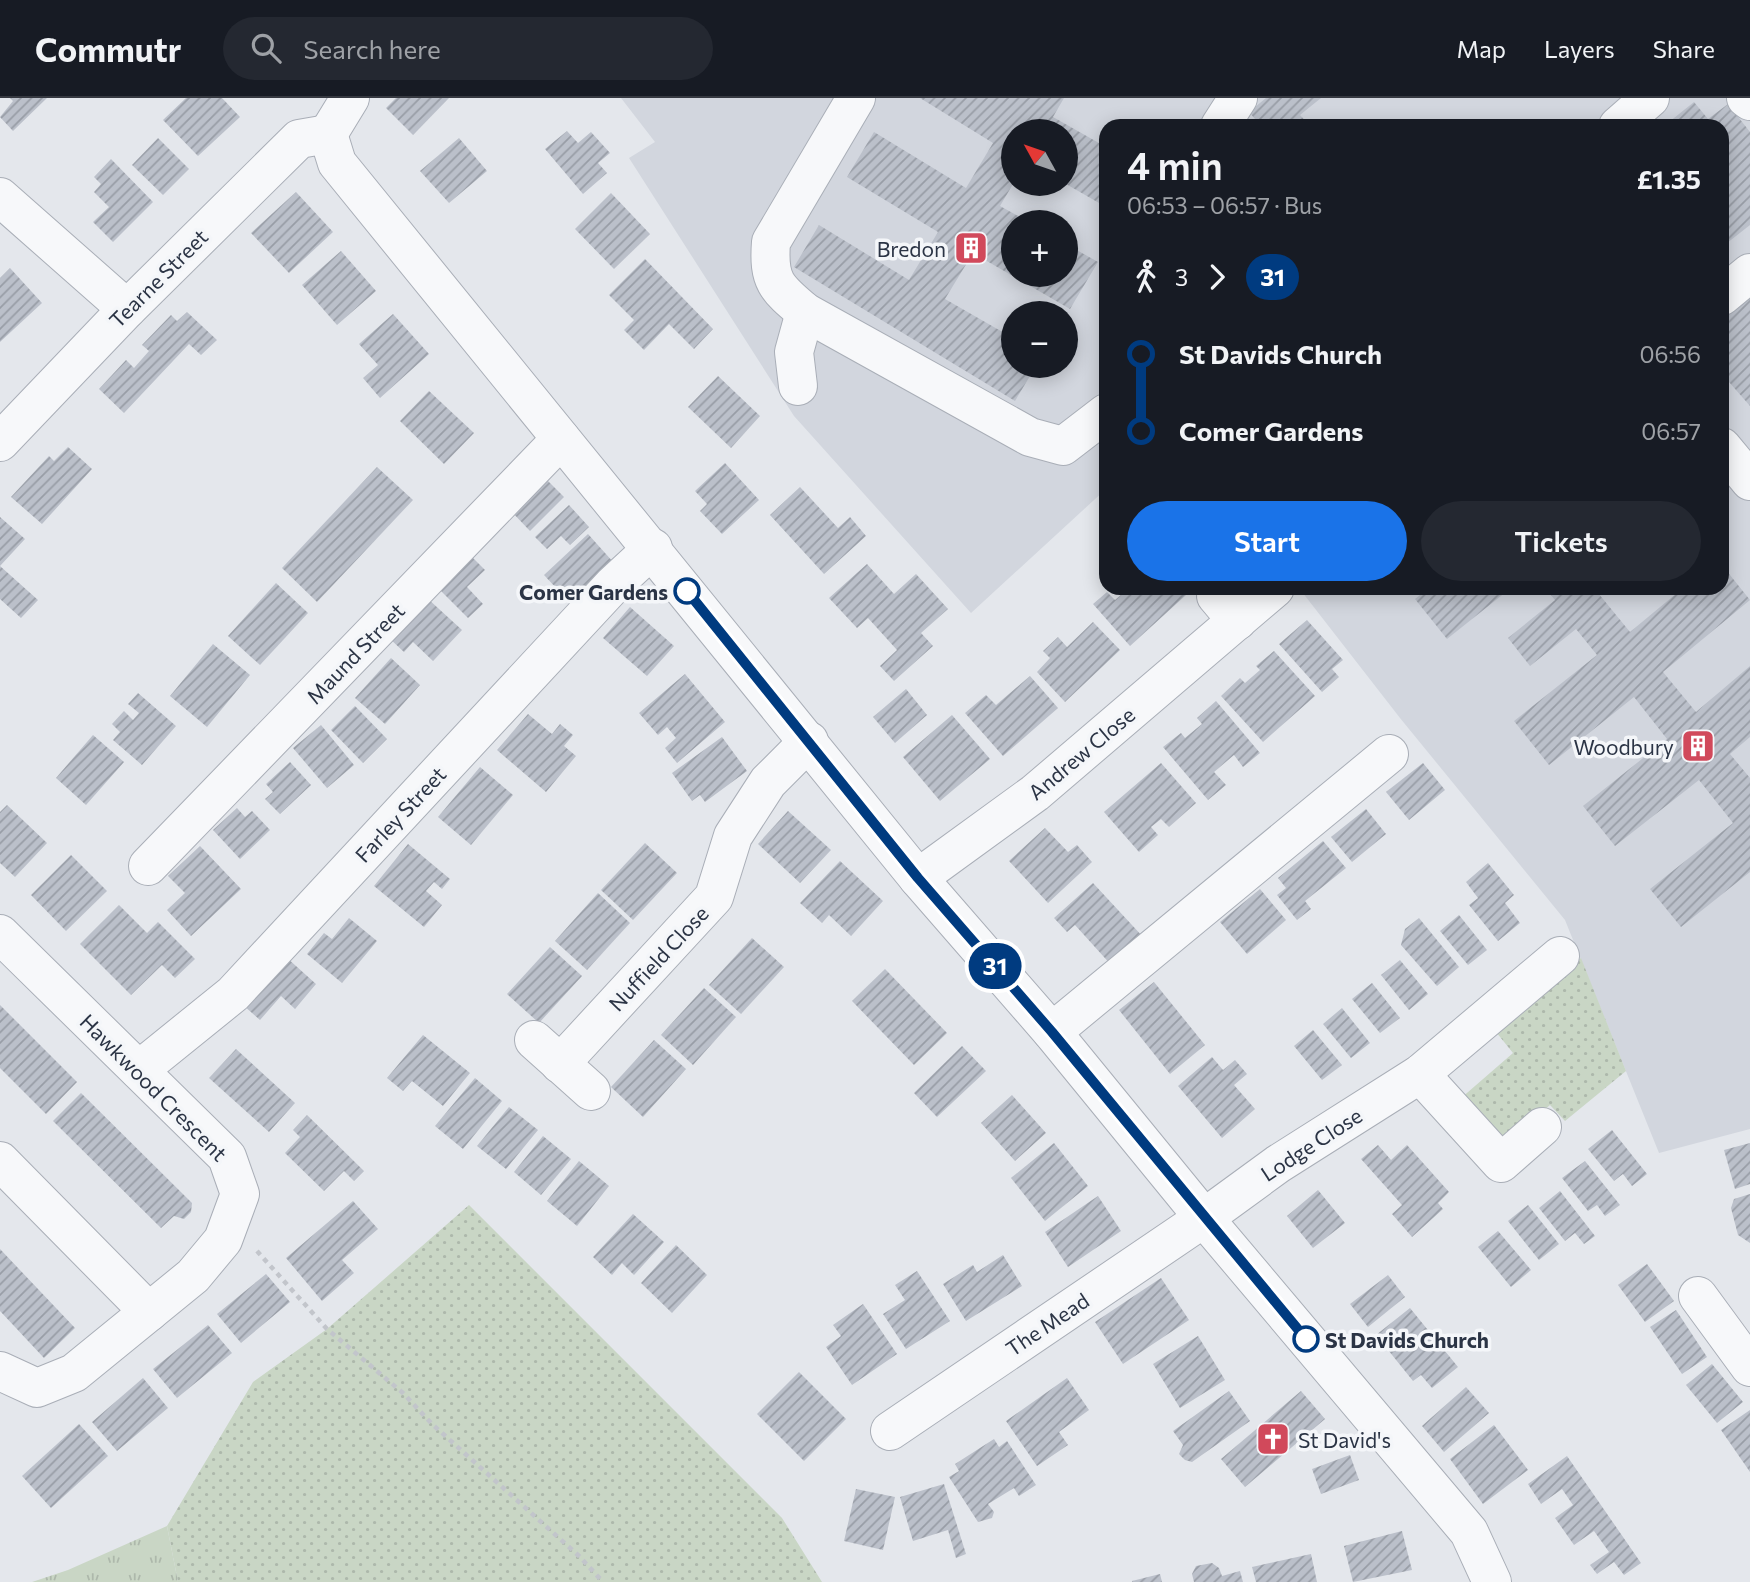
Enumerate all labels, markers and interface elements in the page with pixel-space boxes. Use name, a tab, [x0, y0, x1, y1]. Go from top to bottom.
search box	[223, 17, 713, 80]
text: Commutr	[35, 28, 181, 69]
icon: search	[247, 29, 285, 67]
text: Search here	[303, 33, 441, 64]
text: Map	[1457, 34, 1506, 63]
text: Layers	[1544, 34, 1615, 63]
text: Share	[1653, 34, 1715, 63]
north arrow	[1001, 119, 1078, 196]
map controls	[1001, 119, 1078, 378]
text: 4 min	[1127, 141, 1223, 188]
text: £1.35	[1637, 163, 1701, 194]
text: 06:53 – 06:57 · Bus	[1127, 191, 1322, 219]
button: +	[1001, 210, 1078, 287]
street label: Tearne Street	[104, 224, 212, 332]
building icon: Bredon	[952, 229, 990, 267]
place label: Bredon	[877, 236, 946, 261]
icon: walk	[1127, 258, 1165, 296]
icon: forward	[1198, 258, 1236, 296]
text: 31	[1260, 262, 1285, 291]
text: 3	[1175, 263, 1188, 291]
button: −	[1001, 301, 1078, 378]
text: St Davids Church	[1179, 338, 1382, 369]
text: 06:56	[1639, 340, 1701, 368]
text: Comer Gardens	[1179, 415, 1363, 446]
text: 06:57	[1641, 417, 1701, 445]
button: Start	[1127, 501, 1407, 581]
button: Tickets	[1421, 501, 1701, 581]
marker: Comer Gardens	[674, 578, 700, 604]
place label: Comer Gardens	[519, 579, 668, 604]
street label: Maund Street	[301, 598, 409, 708]
street label: Andrew Close	[1023, 701, 1139, 805]
building icon: Woodbury	[1679, 727, 1717, 765]
place label: Woodbury	[1573, 734, 1674, 759]
street label: Farley Street	[349, 761, 451, 867]
street label: Nuffield Close	[603, 900, 713, 1016]
line badge: 31	[964, 943, 1026, 989]
text: 31	[983, 951, 1007, 980]
street label: Hawkwood Crescent	[75, 1008, 233, 1166]
street label: Lodge Close	[1256, 1102, 1366, 1186]
street label: The Mead	[1001, 1287, 1093, 1361]
marker: St Davids Church	[1293, 1326, 1319, 1352]
place label: St Davids Church	[1325, 1327, 1489, 1352]
church icon: St David's	[1254, 1420, 1292, 1458]
place label: St David's	[1298, 1427, 1391, 1452]

